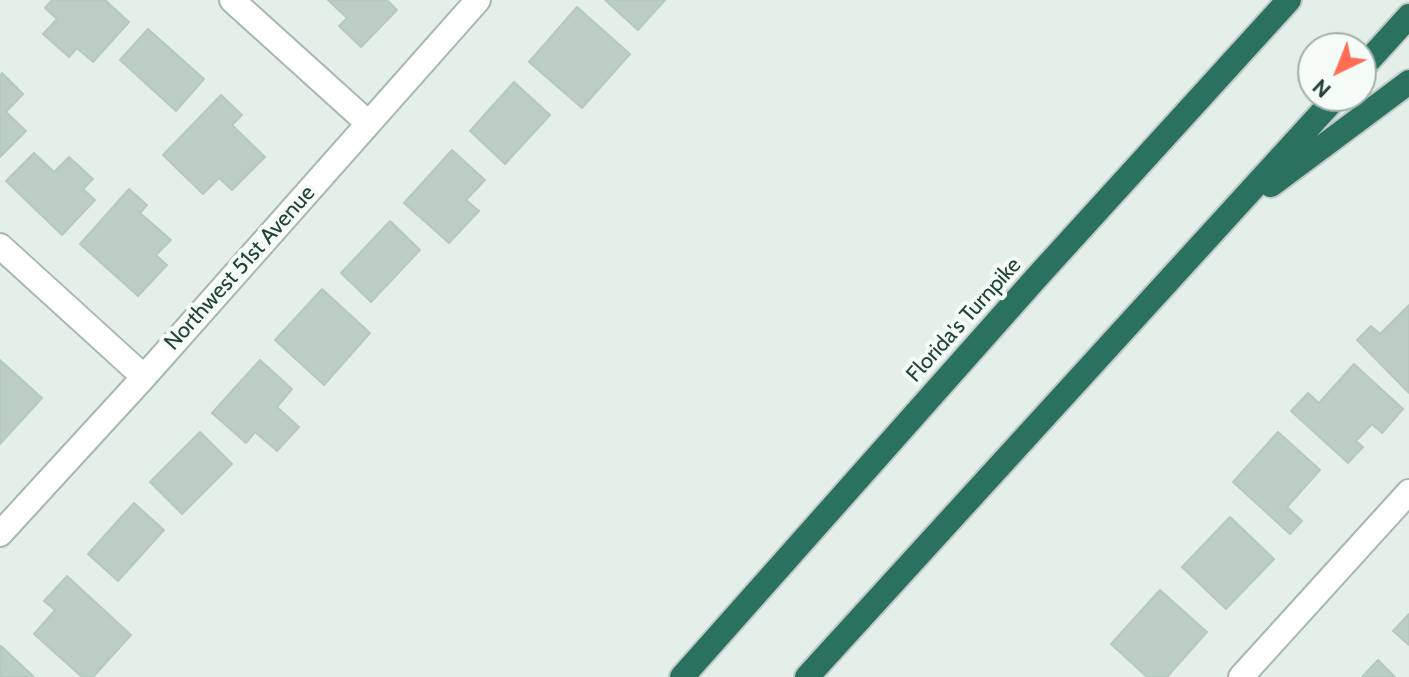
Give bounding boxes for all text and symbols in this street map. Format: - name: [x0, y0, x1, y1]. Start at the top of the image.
- north arrow: [1297, 32, 1377, 112]
- text: N: [1307, 73, 1337, 104]
- street label: Northwest 51st Avenue: [159, 180, 321, 356]
- street label: Florida's Turnpike: [901, 252, 1027, 388]

